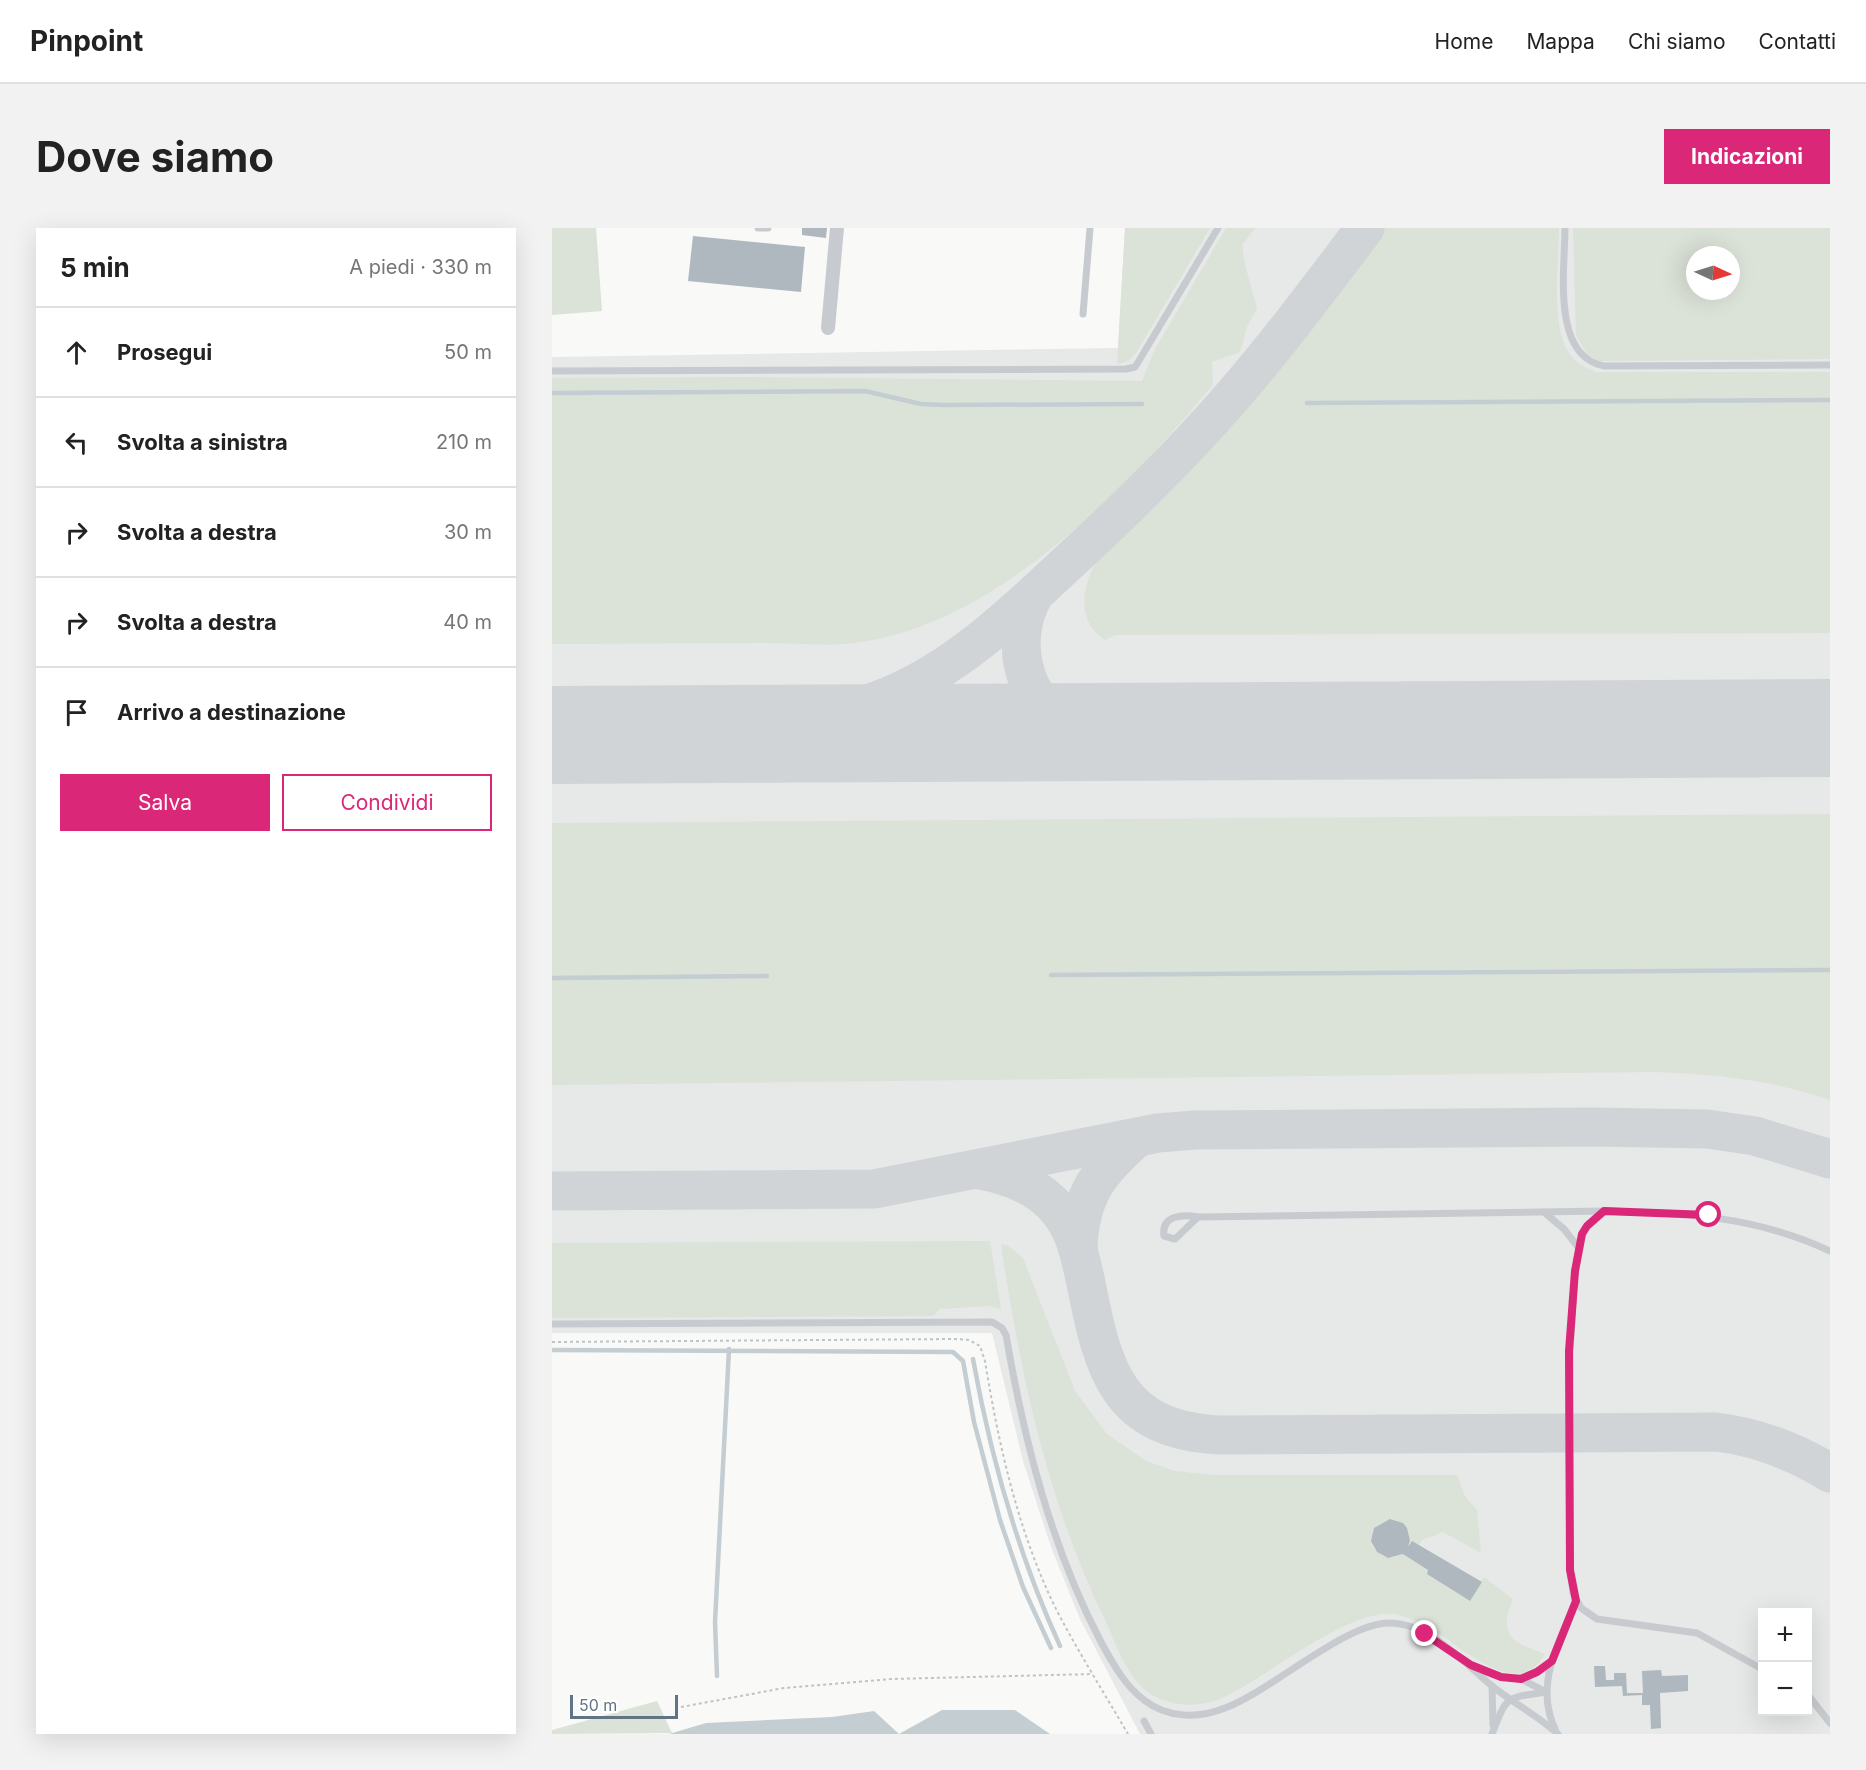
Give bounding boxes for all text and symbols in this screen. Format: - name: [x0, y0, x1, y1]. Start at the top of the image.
- text: Pinpoint: [30, 24, 143, 58]
- text: Home: [1435, 29, 1493, 54]
- text: Mappa: [1526, 29, 1595, 54]
- text: Chi siamo: [1628, 29, 1726, 54]
- text: Contatti: [1759, 29, 1836, 54]
- button: Indicazioni: [1664, 129, 1830, 184]
- text: Dove siamo: [36, 131, 274, 182]
- north arrow: [1686, 246, 1740, 300]
- text: 5 min: [60, 252, 130, 283]
- text: A piedi · 330 m: [349, 255, 492, 279]
- icon: ahead: [60, 336, 93, 369]
- text: Prosegui: [117, 339, 212, 365]
- text: 50 m: [444, 340, 492, 364]
- icon: left: [60, 426, 93, 459]
- text: Svolta a sinistra: [117, 429, 288, 455]
- text: 210 m: [436, 430, 492, 454]
- icon: right: [60, 516, 93, 549]
- text: Svolta a destra: [117, 519, 277, 545]
- text: 30 m: [444, 520, 492, 544]
- icon: right: [60, 606, 93, 639]
- text: Svolta a destra: [117, 609, 277, 635]
- text: 40 m: [443, 610, 492, 634]
- icon: arrive: [60, 696, 93, 729]
- text: Arrivo a destinazione: [117, 699, 346, 725]
- button: Salva: [60, 774, 270, 831]
- button: Condividi: [282, 774, 492, 831]
- route start: [1695, 1201, 1721, 1227]
- map controls: [1758, 1608, 1812, 1716]
- button: +: [1758, 1608, 1812, 1662]
- route end: [1411, 1620, 1437, 1646]
- button: −: [1758, 1662, 1812, 1716]
- scale bar: [570, 1692, 678, 1720]
- text: 50 m: [579, 1695, 617, 1715]

